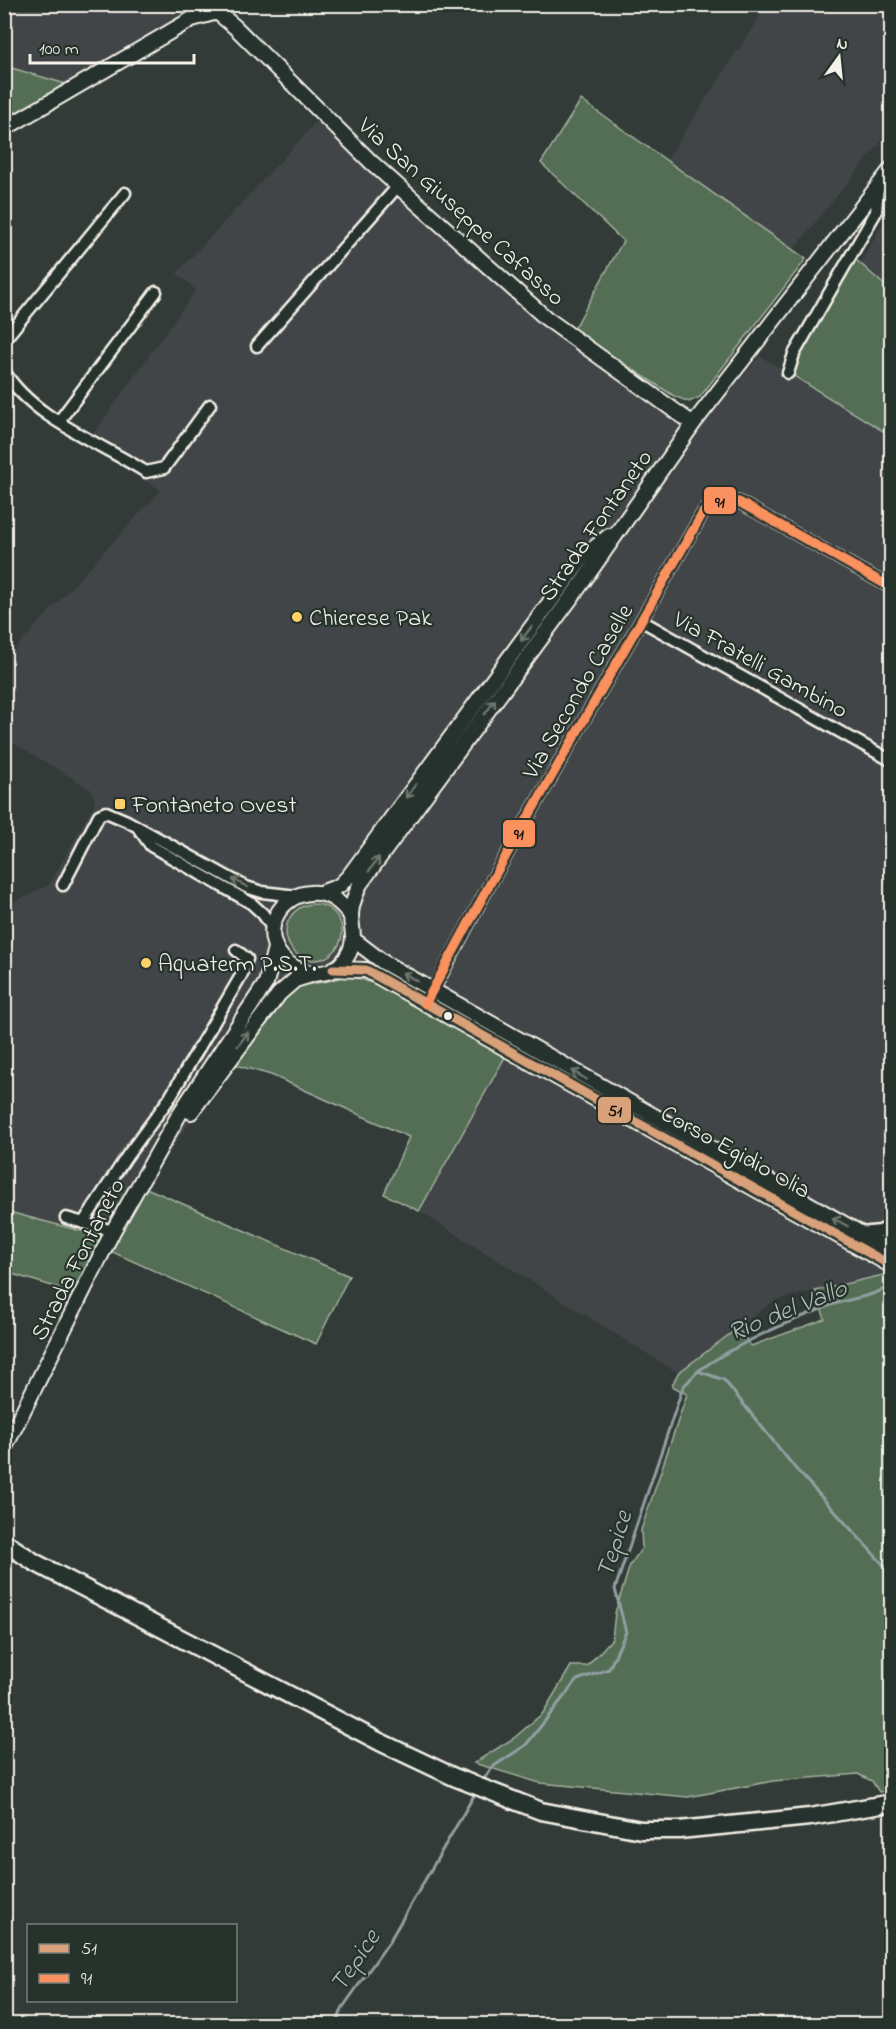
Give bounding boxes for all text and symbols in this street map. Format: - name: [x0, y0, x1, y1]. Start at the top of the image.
- scale bar: [30, 27, 194, 65]
- north arrow: [809, 27, 869, 87]
- text: N: [834, 31, 851, 57]
- text: 100 m: [39, 37, 79, 63]
- street label: Via San Giuseppe Cafasso: [348, 110, 572, 316]
- street label: Strada Fontaneto: [532, 443, 662, 609]
- line badge: 91: [703, 486, 737, 515]
- text: 91: [714, 491, 726, 515]
- street label: Via Secondo Caselle: [514, 598, 644, 787]
- place label: Chierese Pak: [309, 602, 432, 637]
- street label: Via Fratelli Gambino: [665, 603, 854, 729]
- marker: Chierese Pak: [290, 610, 304, 624]
- one-way arrow: [520, 625, 533, 641]
- one-way arrow: [484, 700, 497, 716]
- one-way arrow: [405, 783, 418, 799]
- place label: Fontaneto Ovest: [131, 789, 297, 824]
- marker: Fontaneto Ovest: [113, 797, 127, 811]
- line badge: 91: [502, 819, 536, 848]
- text: 91: [513, 823, 525, 847]
- one-way arrow: [368, 856, 381, 872]
- one-way arrow: [232, 877, 250, 888]
- place label: Aquaterm P.S.T.: [158, 948, 317, 983]
- marker: Aquaterm P.S.T.: [139, 956, 153, 970]
- one-way arrow: [402, 971, 419, 983]
- unlabelled marker: [442, 1010, 454, 1022]
- one-way arrow: [237, 1032, 249, 1048]
- one-way arrow: [571, 1069, 588, 1081]
- line badge: 51: [597, 1096, 632, 1124]
- street label: Corso Egidio Olia: [653, 1097, 816, 1209]
- text: 51: [608, 1100, 623, 1124]
- street label: Strada Fontaneto: [23, 1173, 135, 1347]
- one-way arrow: [832, 1216, 849, 1228]
- water label: Rio del Vallo: [723, 1270, 854, 1353]
- water label: Tepice: [588, 1505, 644, 1583]
- water label: Tepice: [322, 1922, 392, 2001]
- legend: [27, 1924, 237, 2002]
- text: 51: [81, 1937, 97, 1963]
- text: 91: [81, 1967, 92, 1993]

